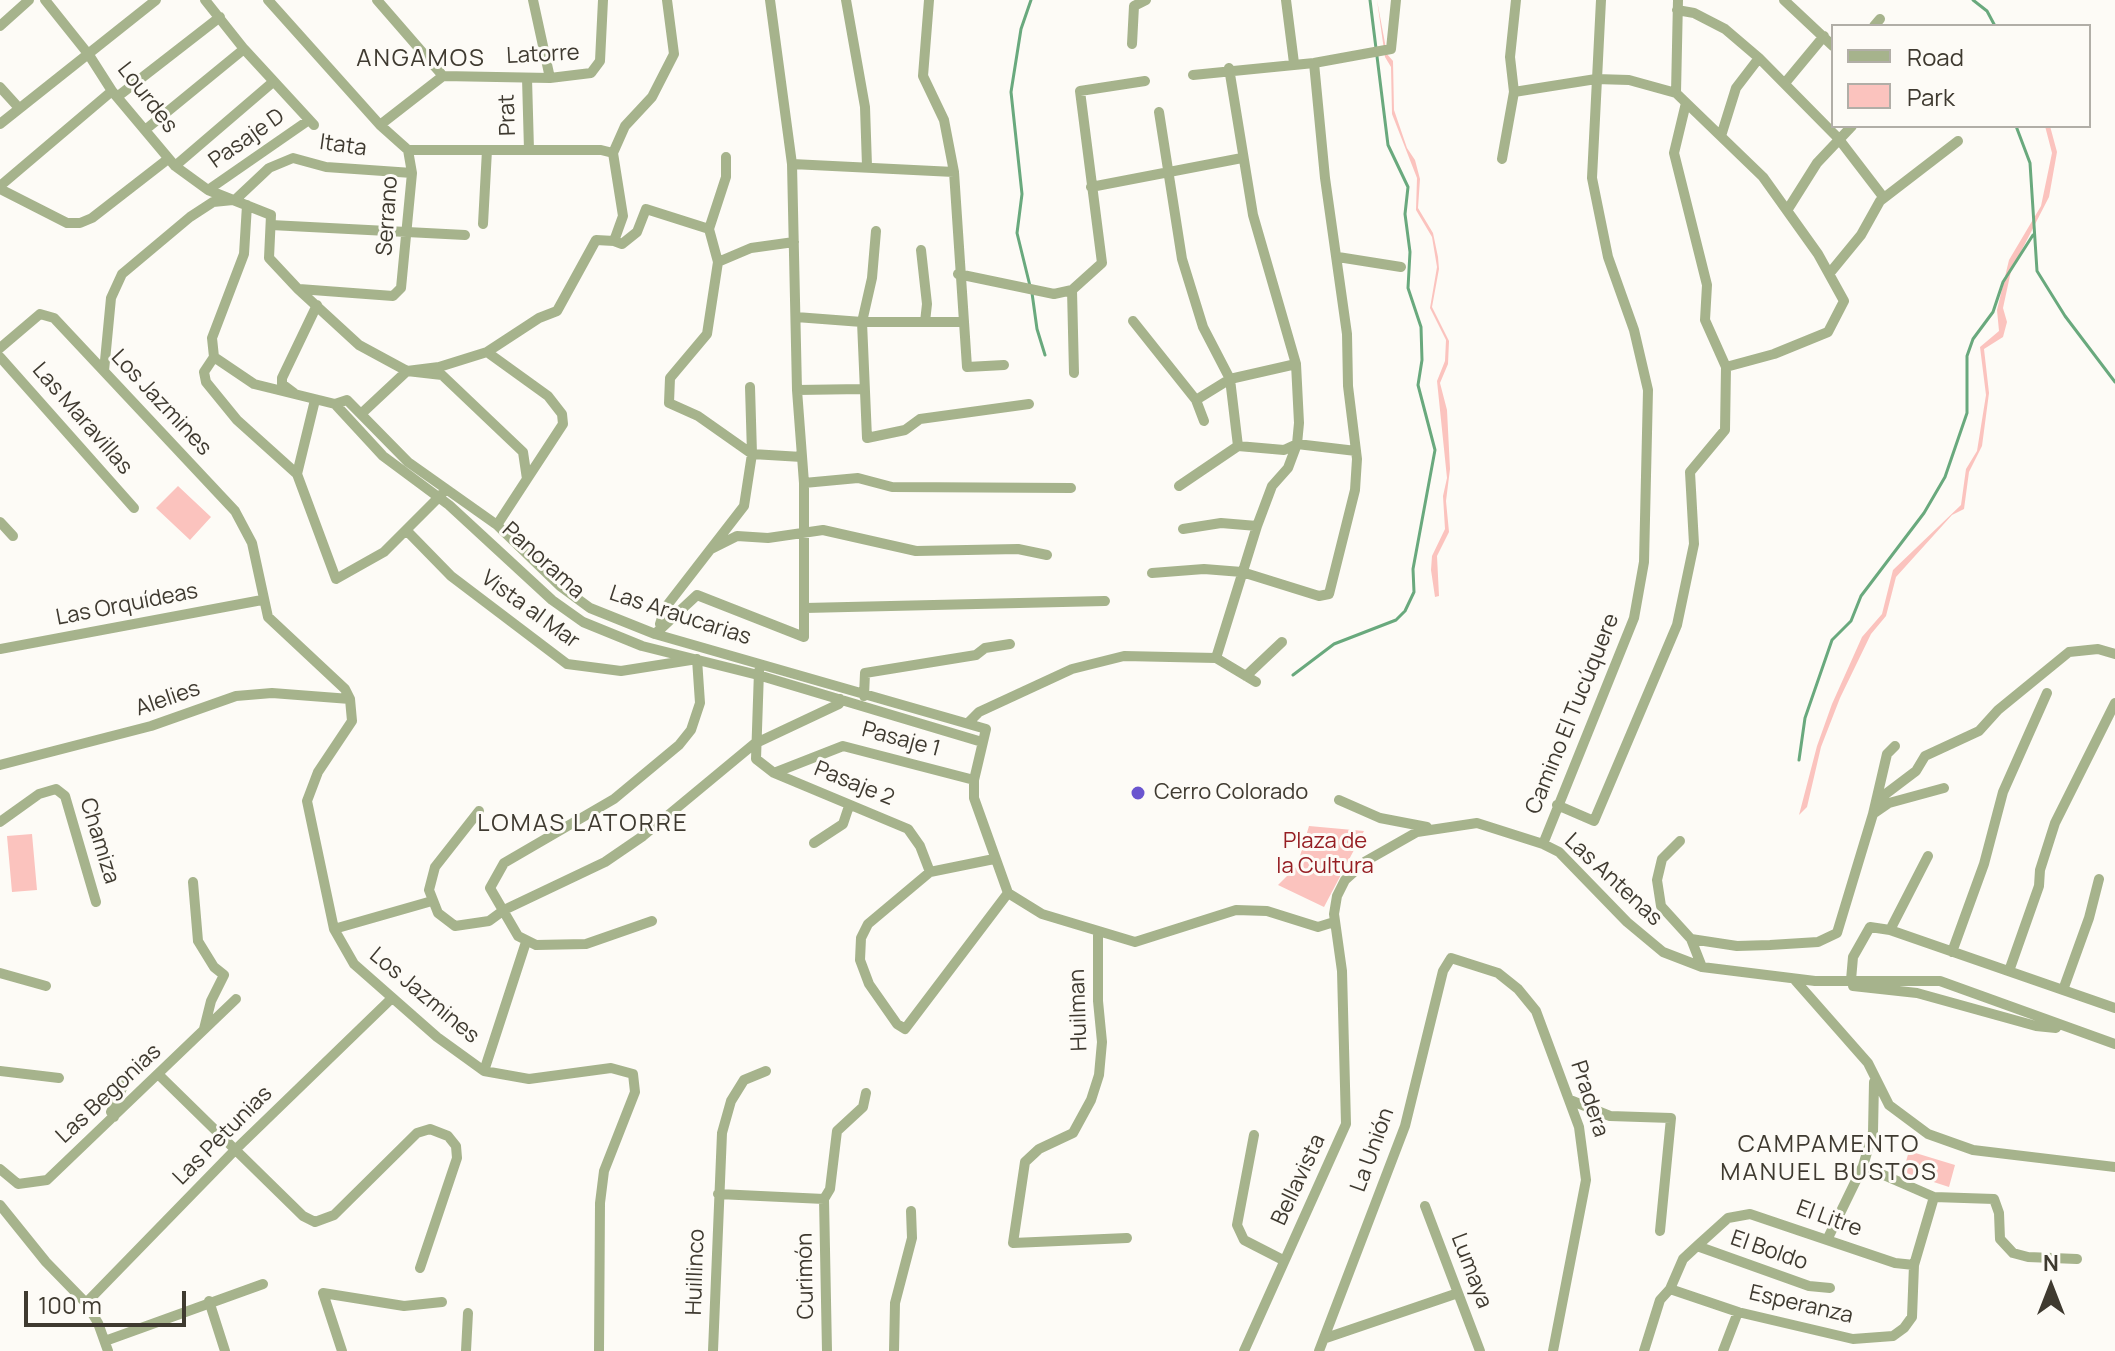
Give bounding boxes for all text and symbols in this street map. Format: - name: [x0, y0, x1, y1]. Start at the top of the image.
- legend: [1831, 24, 2091, 128]
- street label: Latorre: [506, 40, 580, 70]
- text: Road: [1907, 40, 1964, 73]
- district label: ANGAMOS: [356, 45, 486, 73]
- street label: Lourdes: [111, 57, 183, 139]
- text: Park: [1907, 80, 1955, 113]
- street label: Prat: [494, 94, 522, 136]
- street label: Pasaje D: [204, 103, 290, 175]
- street label: Itata: [318, 130, 368, 162]
- street label: Serrano: [372, 175, 404, 257]
- street label: Los Jazmines: [105, 345, 217, 461]
- street label: Las Maravillas: [26, 358, 138, 480]
- street label: Panorama: [496, 517, 590, 605]
- street label: Vista al Mar: [476, 565, 584, 655]
- street label: Las Orquídeas: [54, 578, 200, 632]
- street label: Las Araucarias: [606, 581, 754, 651]
- street label: Camino El Tucúquere: [1521, 610, 1625, 818]
- street label: Alelies: [132, 676, 204, 722]
- street label: Pasaje 1: [859, 717, 943, 763]
- street label: Pasaje 2: [810, 756, 898, 812]
- place label: Cerro Colorado: [1154, 780, 1308, 806]
- marker: Cerro Colorado: [1129, 784, 1147, 802]
- street label: Chamiza: [74, 795, 124, 887]
- district label: LOMAS LATORRE: [477, 810, 689, 838]
- street label: Las Antenas: [1559, 828, 1667, 932]
- park label: Plaza de la Cultura: [1276, 829, 1374, 880]
- street label: Los Jazmines: [364, 942, 484, 1050]
- street label: Huilman: [1064, 968, 1094, 1052]
- street label: Las Begonias: [51, 1039, 167, 1149]
- street label: Pradera: [1564, 1058, 1614, 1140]
- street label: Las Petunias: [168, 1081, 278, 1191]
- street label: La Unión: [1346, 1104, 1400, 1196]
- street label: Bellavista: [1266, 1130, 1332, 1230]
- district label: CAMPAMENTO MANUEL BUSTOS: [1720, 1131, 1938, 1187]
- street label: El Litre: [1793, 1195, 1865, 1243]
- street label: El Boldo: [1727, 1226, 1811, 1276]
- street label: Huillinco: [681, 1228, 711, 1316]
- street label: Lumaya: [1445, 1230, 1497, 1312]
- street label: Curimón: [792, 1233, 820, 1319]
- north arrow: [2011, 1247, 2091, 1327]
- text: N: [2043, 1248, 2059, 1278]
- scale bar: [28, 1275, 190, 1325]
- street label: Esperanza: [1746, 1280, 1856, 1330]
- text: 100 m: [38, 1288, 102, 1321]

